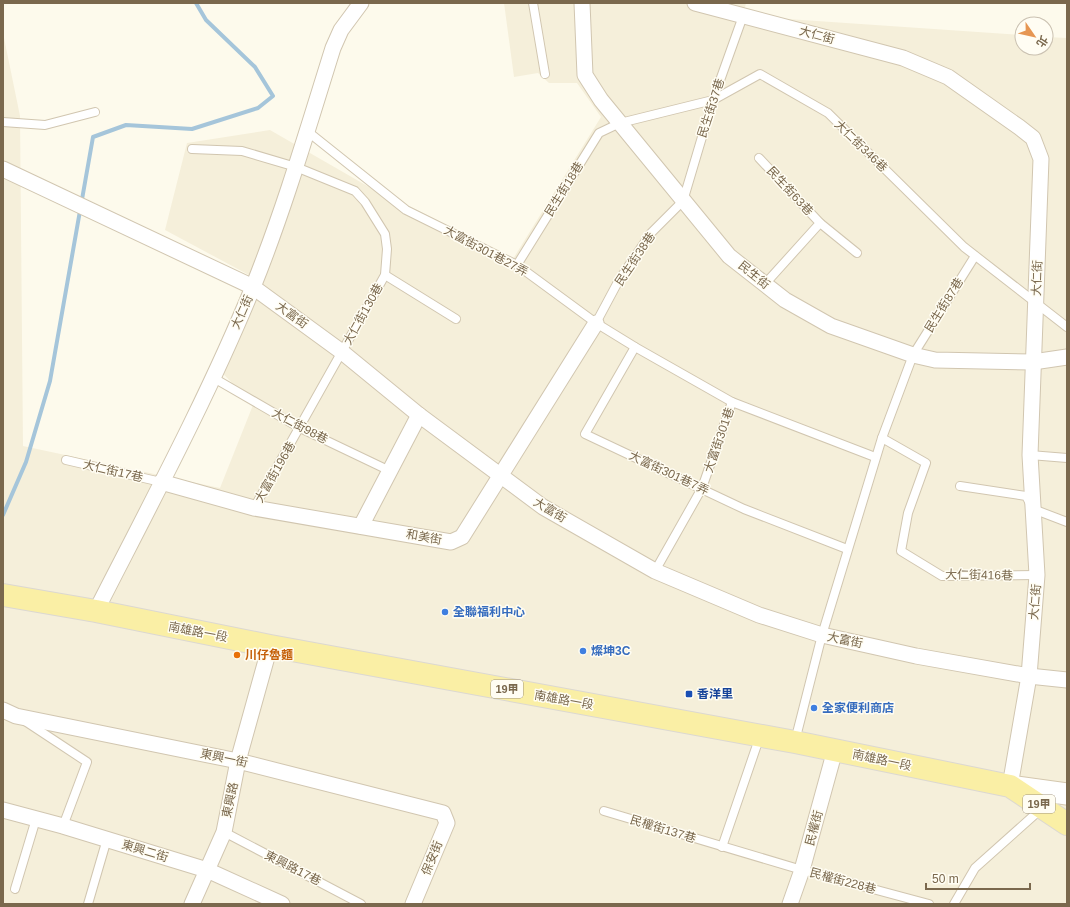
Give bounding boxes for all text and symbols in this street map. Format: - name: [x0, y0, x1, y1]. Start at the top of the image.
- north arrow: [1014, 16, 1054, 56]
- street label: 大仁街: [798, 24, 836, 46]
- text: 北: [1034, 34, 1050, 50]
- street label: 民生街37巷: [695, 77, 727, 139]
- street label: 大仁街346巷: [832, 117, 890, 175]
- street label: 民生街18巷: [542, 159, 586, 219]
- street label: 民生街63巷: [764, 164, 816, 218]
- street label: 大富街301巷27弄: [441, 223, 531, 279]
- street label: 民生街38巷: [612, 230, 658, 288]
- street label: 民生街: [736, 258, 772, 292]
- street label: 大仁街: [1029, 260, 1045, 296]
- street label: 民生街87巷: [922, 275, 966, 335]
- street label: 大仁街130巷: [340, 281, 386, 347]
- street label: 大仁街: [228, 293, 256, 331]
- street label: 大富街: [273, 299, 311, 331]
- street label: 大仁街98巷: [270, 405, 330, 447]
- street label: 大富街301巷: [701, 406, 737, 474]
- street label: 大富街196巷: [252, 439, 298, 505]
- street label: 大富街301巷7弄: [627, 448, 711, 498]
- street label: 大仁街17巷: [82, 457, 144, 485]
- street label: 大富街: [531, 495, 569, 525]
- street label: 和美街: [405, 527, 443, 547]
- street label: 大仁街416巷: [945, 567, 1013, 583]
- street label: 大仁街: [1026, 583, 1044, 621]
- place label: 全聯福利中心: [453, 605, 525, 619]
- marker: 全聯福利中心: [440, 607, 450, 617]
- street label: 南雄路一段: [167, 619, 229, 645]
- street label: 大富街: [826, 629, 864, 651]
- place label: 燦坤3C: [591, 644, 631, 658]
- marker: 燦坤3C: [578, 646, 588, 656]
- place label: 川仔魯麵: [245, 648, 293, 662]
- marker: 川仔魯麵: [232, 650, 242, 660]
- road number: 19甲: [491, 680, 523, 698]
- place label: 香洋里: [697, 687, 733, 701]
- street label: 南雄路一段: [533, 688, 595, 712]
- marker: 香洋里: [684, 689, 694, 699]
- place label: 全家便利商店: [822, 701, 894, 715]
- marker: 全家便利商店: [809, 703, 819, 713]
- street label: 東興一街: [199, 746, 249, 770]
- street label: 南雄路一段: [851, 747, 913, 773]
- street label: 東興路: [219, 781, 241, 819]
- road number: 19甲: [1023, 795, 1055, 813]
- street label: 民權街: [803, 809, 825, 847]
- street label: 民權街137巷: [628, 812, 698, 846]
- street label: 東興二街: [120, 837, 170, 865]
- street label: 保安街: [419, 839, 445, 877]
- street label: 東興路17巷: [262, 848, 324, 888]
- street label: 民權街228巷: [808, 865, 878, 897]
- scale bar: [926, 865, 1030, 891]
- text: 50 m: [932, 872, 959, 886]

